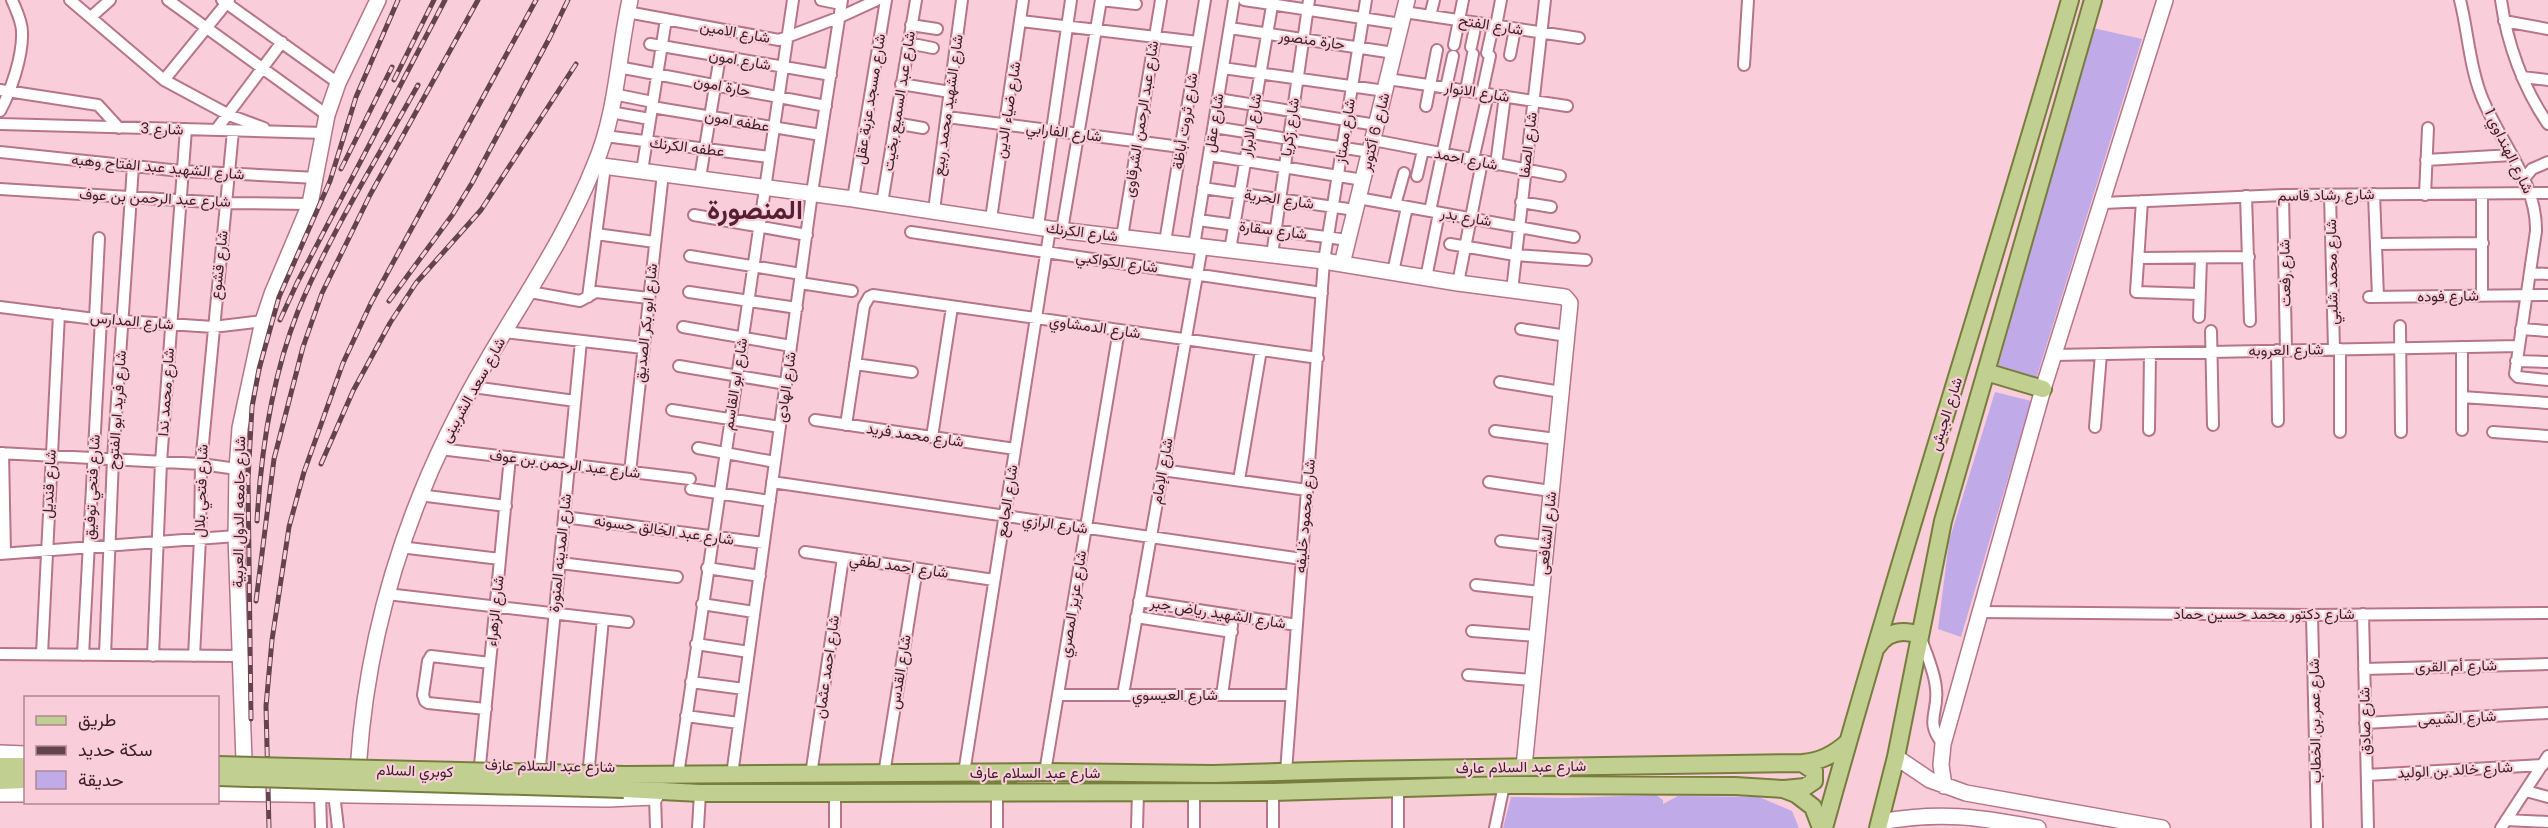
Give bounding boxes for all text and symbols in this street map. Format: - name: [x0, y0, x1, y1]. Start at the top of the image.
- street label: شارع الفتح: [1457, 9, 1525, 41]
- street label: شارع الامين: [698, 15, 772, 49]
- street label: حارة منصور: [1277, 24, 1347, 55]
- street label: شارع عبد السميع بخيت: [877, 29, 921, 173]
- street label: شارع مسجد عزبة عقل: [849, 32, 891, 166]
- street label: شارع الشهيد محمد ربيع: [927, 33, 969, 177]
- street label: شارع عبد الرحمن الشرقاوى: [1118, 39, 1164, 199]
- street label: شارع امون: [707, 44, 773, 76]
- street label: شارع ضياء الدين: [989, 60, 1027, 160]
- street label: حارة امون: [692, 70, 752, 101]
- street label: شارع ثروت أباظة: [1167, 71, 1204, 171]
- street label: شارع الانوار: [1442, 76, 1511, 108]
- street label: شارع 6 أكتوبر: [1354, 90, 1395, 175]
- street label: شارع الابرار: [1234, 91, 1267, 159]
- street label: شارع عقل: [1198, 92, 1230, 154]
- street label: شارع زكريا: [1275, 96, 1305, 158]
- street label: شارع ممتاز: [1329, 97, 1361, 166]
- street label: عطفه امون: [703, 104, 771, 137]
- street label: شارع الهنداوي 1: [2477, 105, 2539, 198]
- street label: شارع الصفا: [1513, 111, 1543, 179]
- street label: شارع الفارابي: [1024, 116, 1103, 150]
- street label: شارع 3: [140, 117, 184, 141]
- street label: عطفه الكرنك: [648, 131, 726, 162]
- street label: شارع احمد: [1432, 142, 1500, 176]
- street label: شارع الشهيد عبد الفتاح وهبه: [71, 148, 246, 186]
- street label: شارع عبد الرحمن بن عوف: [79, 183, 232, 213]
- street label: شارع الحرية: [1243, 183, 1316, 215]
- street label: شارع رشاد قاسم: [2277, 183, 2375, 207]
- district label: المنصورة: [707, 191, 803, 228]
- street label: شارع بدر: [1438, 202, 1494, 232]
- street label: شارع سقارة: [1238, 215, 1308, 245]
- street label: شارع الكرنك: [1045, 217, 1119, 247]
- street label: شارع محمد شلبي: [2320, 219, 2346, 325]
- street label: شارع قشوع: [204, 229, 234, 301]
- street label: شارع رفعت: [2273, 239, 2297, 307]
- street label: شارع الكواكبي: [1074, 245, 1160, 281]
- street label: شارع ابو بكر الصديق: [629, 262, 663, 384]
- street label: شارع فوده: [2417, 284, 2479, 308]
- street label: شارع المدارس: [89, 306, 175, 336]
- street label: شارع الدمشاوي: [1048, 310, 1142, 346]
- street label: شارع سعد الشربينى: [435, 333, 511, 447]
- street label: شارع ابو القاسم: [717, 336, 753, 432]
- street label: شارع العروبه: [2248, 338, 2324, 362]
- street label: شارع محمد ندا: [152, 347, 180, 437]
- street label: شارع فريد ابو الفتوح: [102, 350, 132, 470]
- street label: شارع الهادى: [770, 350, 802, 424]
- street label: شارع الجيش: [1924, 374, 1968, 454]
- street label: شارع محمد فريد: [865, 417, 965, 453]
- street label: شارع فتحي توفيق: [78, 434, 108, 540]
- street label: شارع جامعه الدول العربية: [227, 436, 251, 588]
- street label: شارع الإمام: [1145, 436, 1179, 506]
- street label: شارع فتحي بلال: [188, 444, 216, 538]
- street label: شارع عبد الرحمن بن عوف: [488, 444, 642, 484]
- street label: شارع قنديل: [36, 449, 62, 519]
- street label: شارع محمود خليفه: [1289, 458, 1321, 574]
- street label: شارع الجامع: [990, 463, 1024, 539]
- street label: شارع الشافعى: [1532, 490, 1562, 576]
- street label: شارع المدينه المنورة: [543, 492, 577, 613]
- street label: شارع عبد الخالق حسونه: [593, 509, 736, 551]
- street label: شارع الرازي: [1021, 509, 1089, 541]
- street label: شارع احمد لطفي: [848, 548, 950, 586]
- street label: شارع عزيز المصري: [1054, 549, 1094, 660]
- street label: شارع الزهراء: [480, 574, 510, 648]
- street label: شارع الشهيد رياض جبر: [1148, 591, 1288, 635]
- street label: شارع دكتور محمد حسين حماد: [2173, 603, 2355, 625]
- street label: شارع احمد عثمان: [809, 614, 845, 720]
- street label: شارع القدس: [883, 633, 917, 711]
- street label: شارع أم القرى: [2415, 654, 2497, 678]
- street label: شارع عمر بن الخطاب: [2303, 658, 2327, 784]
- street label: شارع العيسوي: [1132, 684, 1218, 708]
- street label: شارع صادق: [2353, 687, 2377, 755]
- legend: [24, 696, 219, 804]
- street label: شارع الشيمى: [2417, 705, 2497, 731]
- text: طريق: [78, 707, 116, 732]
- text: سكة حديد: [78, 737, 152, 762]
- street label: شارع عبد السلام عارف: [485, 754, 616, 778]
- street label: شارع عبد السلام عارف: [1456, 755, 1587, 779]
- street label: شارع خالد بن الوليد: [2397, 756, 2514, 784]
- street label: كوبري السلام: [376, 759, 454, 785]
- street label: شارع عبد السلام عارف: [970, 762, 1100, 784]
- text: حديقة: [78, 767, 124, 792]

